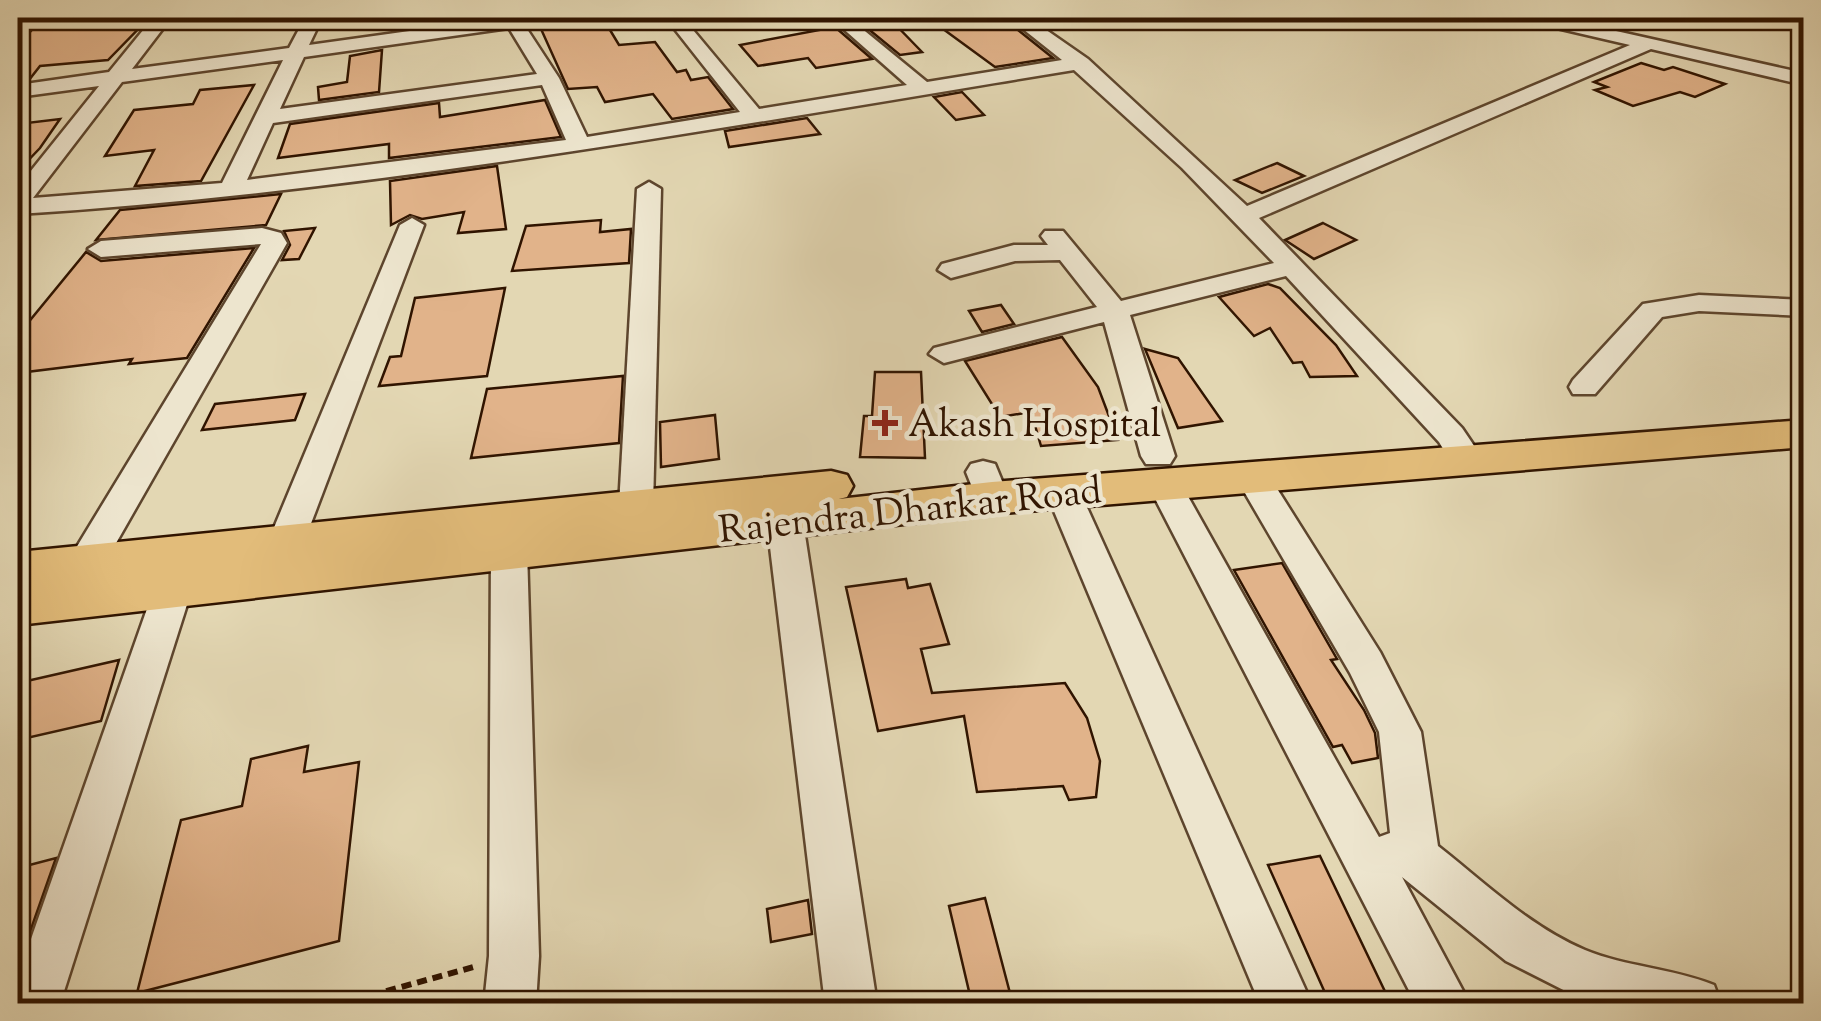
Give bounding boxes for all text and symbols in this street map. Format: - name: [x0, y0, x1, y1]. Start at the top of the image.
- place label: Akash Hospital: [908, 400, 1161, 454]
- marker: Akash Hospital: [872, 410, 898, 436]
- street label: Rajendra Dharkar Road: [716, 466, 1104, 560]

